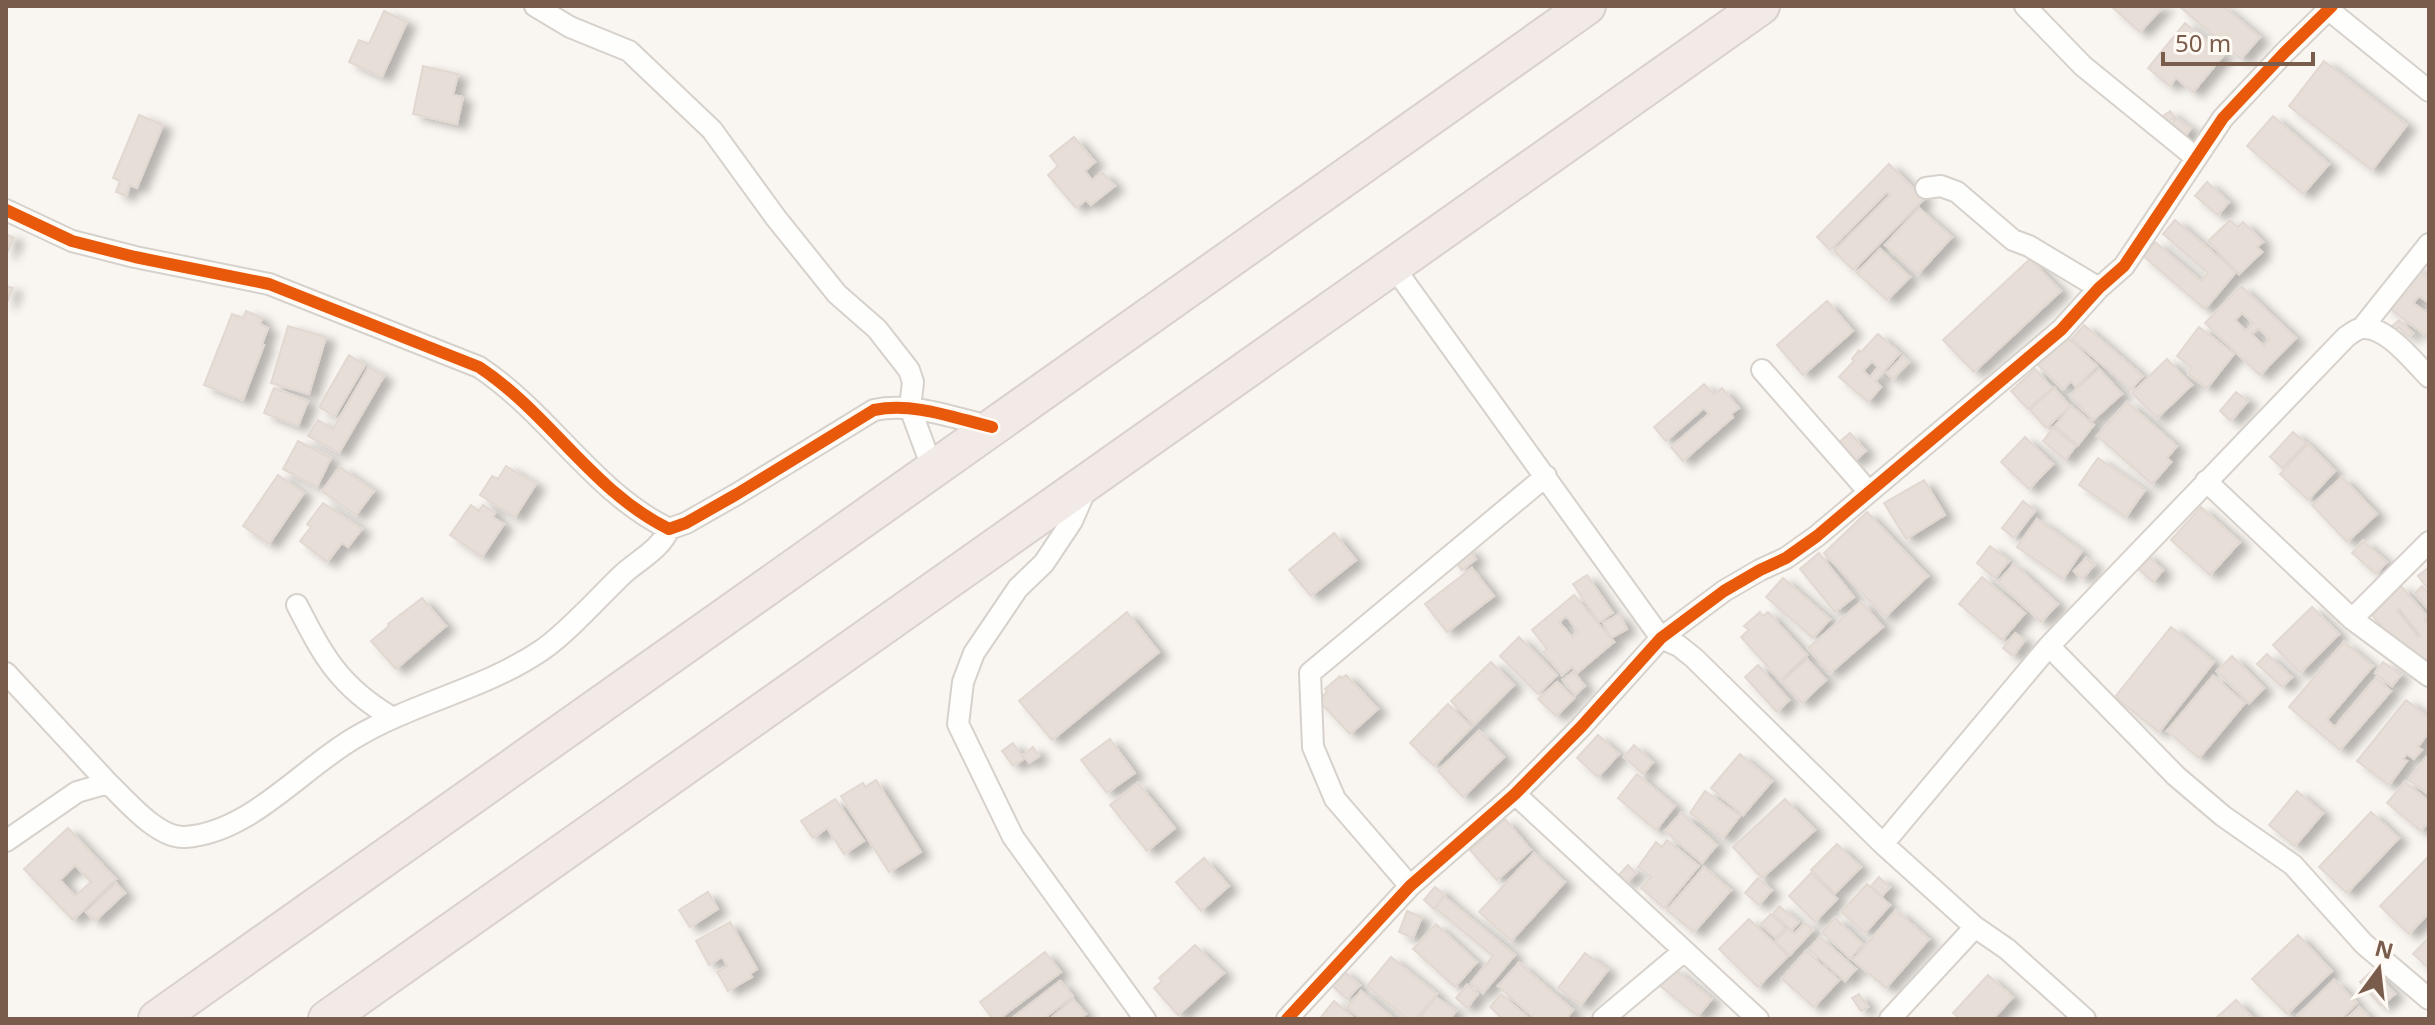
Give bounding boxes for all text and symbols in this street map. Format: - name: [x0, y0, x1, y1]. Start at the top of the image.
- scale bar: [2163, 16, 2313, 66]
- text: 50 m: [2175, 26, 2231, 59]
- north arrow: [2339, 929, 2419, 1009]
- text: N: [2372, 932, 2397, 966]

